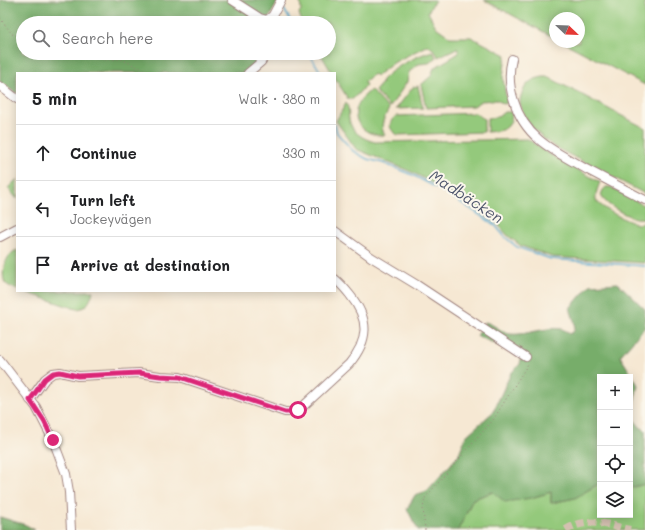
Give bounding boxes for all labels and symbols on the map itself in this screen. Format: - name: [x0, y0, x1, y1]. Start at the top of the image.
- north arrow: [549, 12, 585, 48]
- water label: Madbäcken: [426, 165, 507, 227]
- route start: [289, 401, 307, 419]
- route end: [44, 431, 62, 449]

